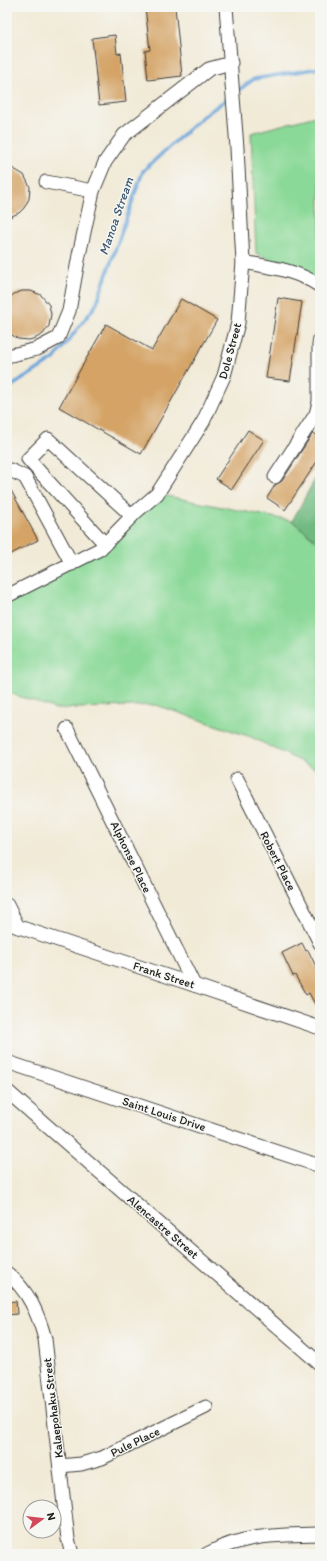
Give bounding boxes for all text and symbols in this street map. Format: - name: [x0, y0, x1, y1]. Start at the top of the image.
- water label: Manoa Stream: [96, 175, 136, 257]
- street label: Dole Street: [216, 321, 244, 381]
- street label: Alphonse Place: [108, 819, 154, 895]
- street label: Robert Place: [257, 829, 299, 893]
- street label: Frank Street: [131, 958, 197, 992]
- street label: Saint Louis Drive: [120, 1094, 208, 1134]
- street label: Alencastre Street: [125, 1192, 202, 1262]
- street label: Kalaepohaku Street: [40, 1357, 66, 1459]
- street label: Pule Place: [108, 1424, 162, 1460]
- north arrow: [22, 1499, 62, 1539]
- text: N: [44, 1511, 58, 1522]

